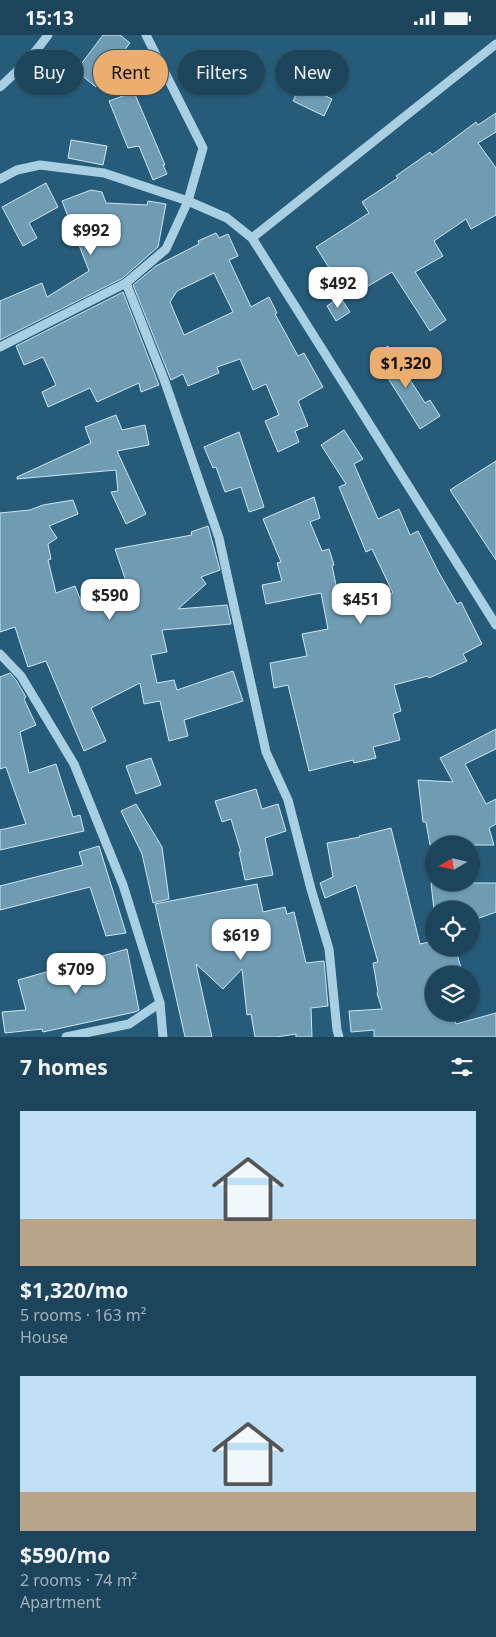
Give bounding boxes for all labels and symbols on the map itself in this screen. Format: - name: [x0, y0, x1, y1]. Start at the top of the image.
- pin: $992: [61, 213, 121, 256]
- pin: $492: [308, 267, 368, 309]
- pin: $1,320: [365, 347, 447, 389]
- pin: $590: [80, 579, 140, 621]
- pin: $451: [331, 583, 391, 625]
- north arrow: [425, 836, 480, 891]
- pin: $619: [211, 919, 271, 961]
- pin: $709: [46, 953, 106, 995]

